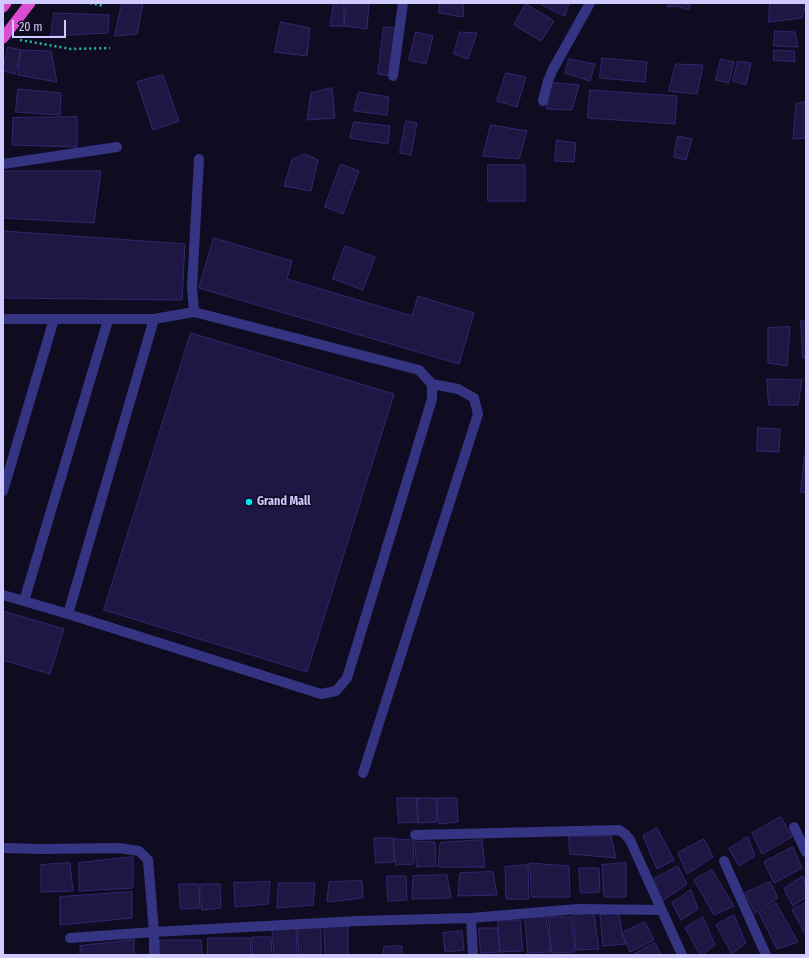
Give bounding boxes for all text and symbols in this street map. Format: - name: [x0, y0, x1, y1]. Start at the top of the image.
- scale bar: [14, 12, 68, 38]
- text: 20 m: [19, 20, 43, 34]
- place label: Grand Mall: [257, 495, 310, 509]
- marker: Grand Mall: [244, 497, 254, 507]

